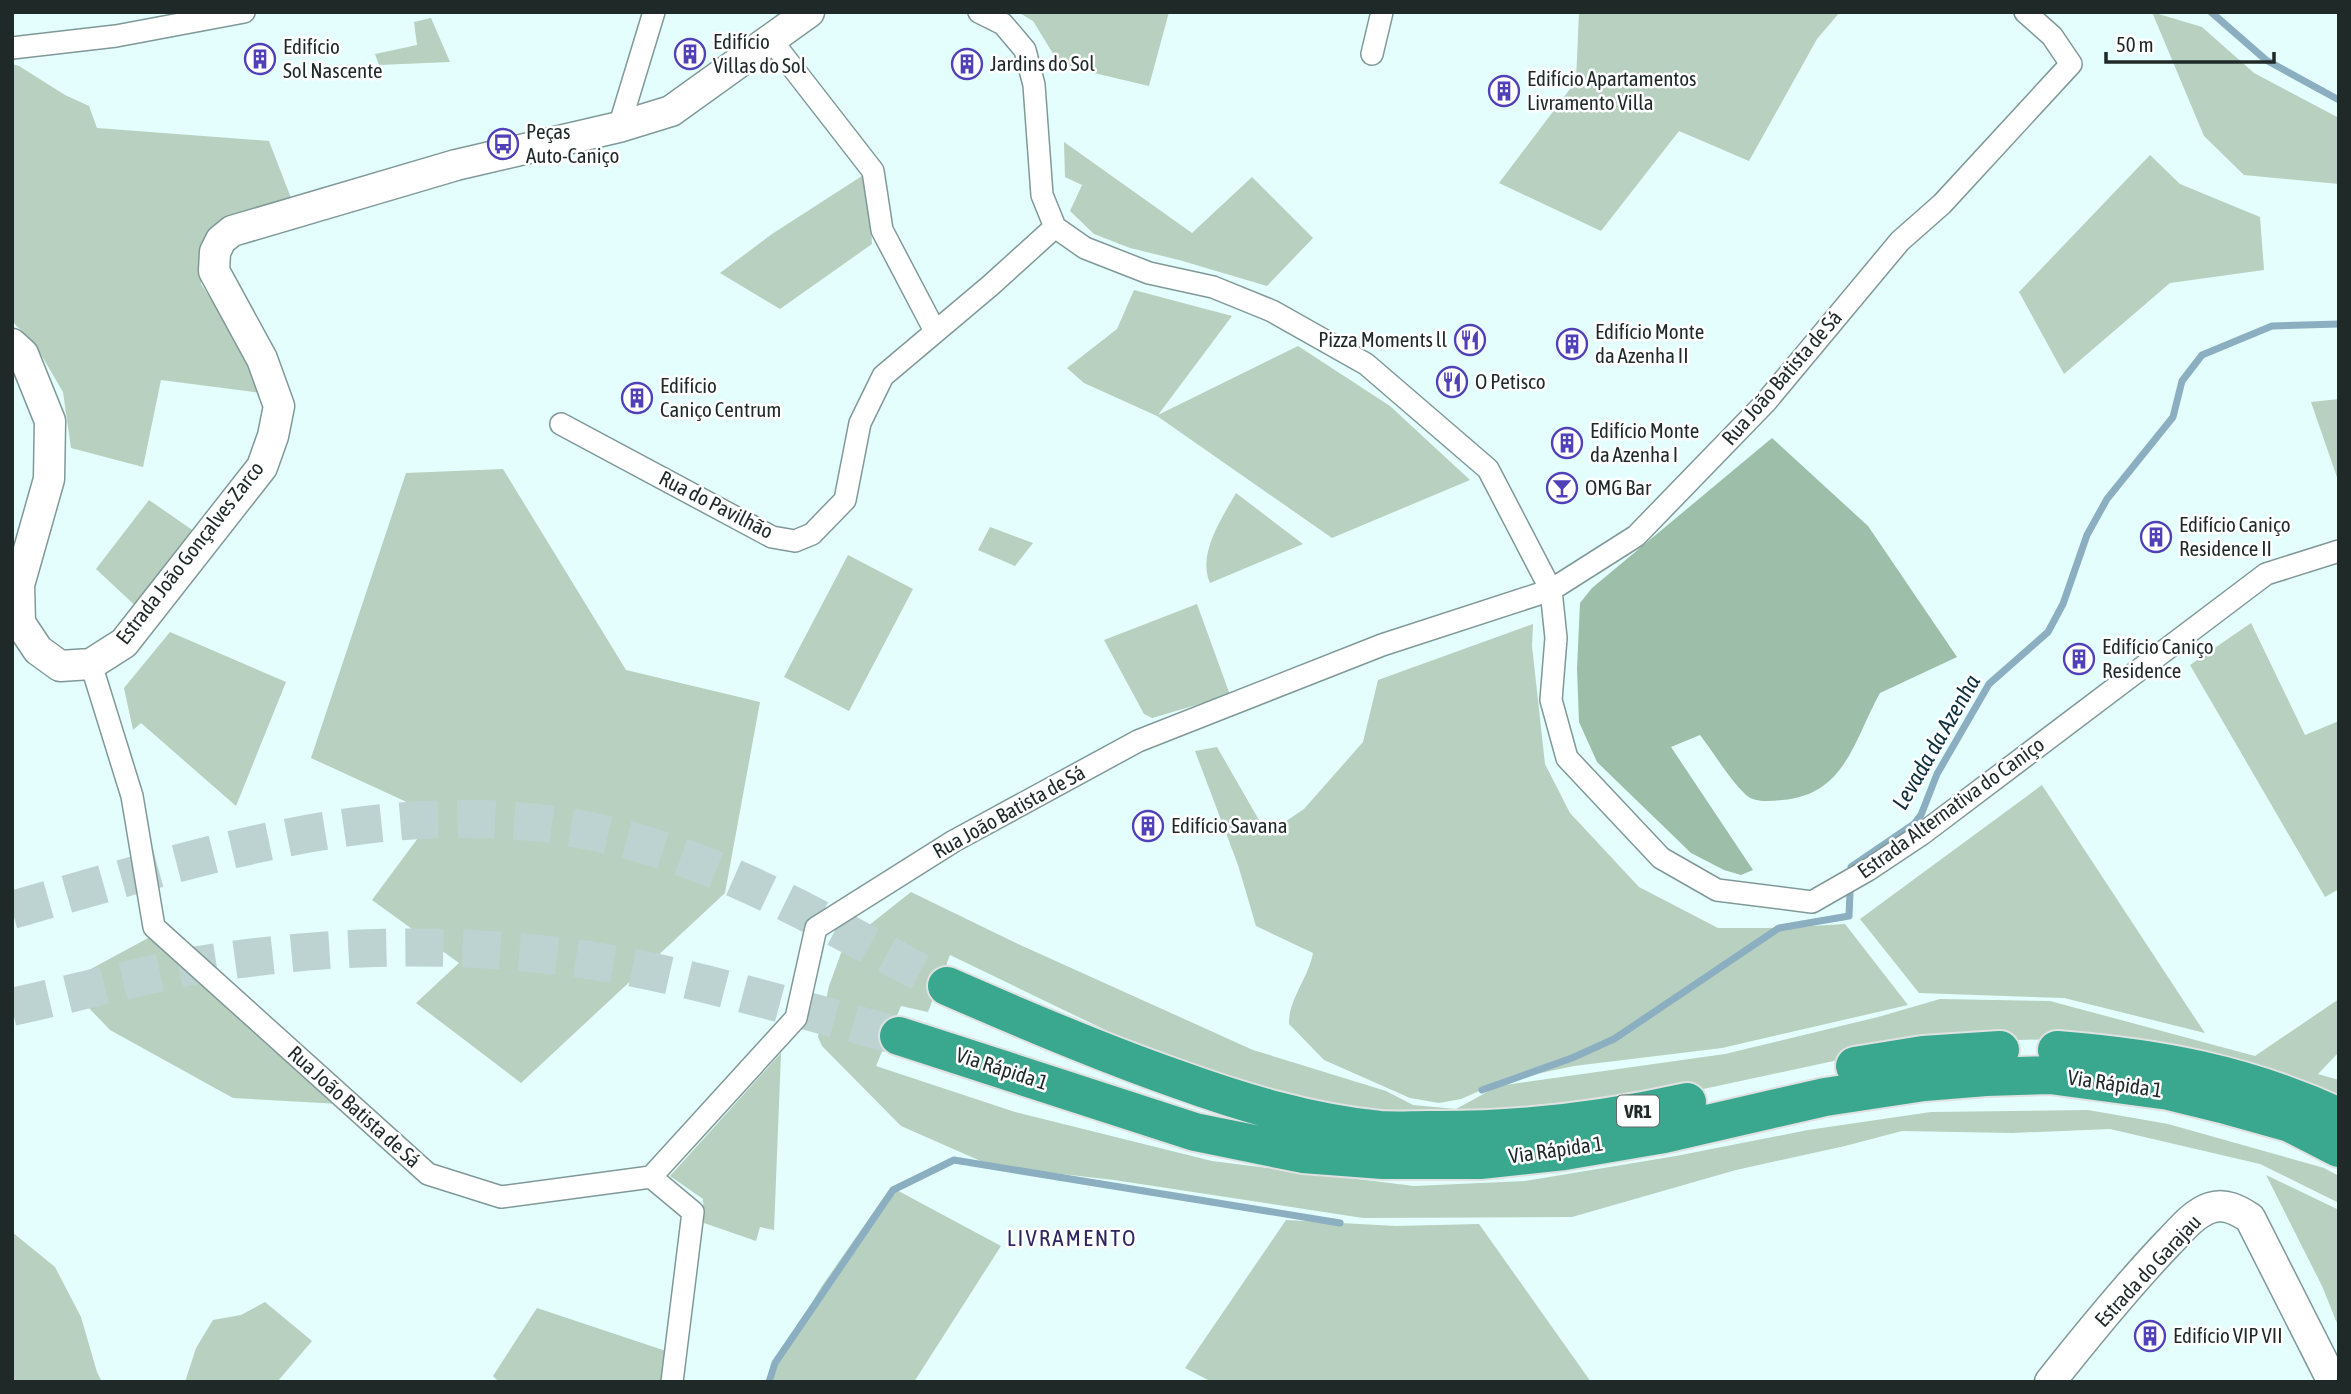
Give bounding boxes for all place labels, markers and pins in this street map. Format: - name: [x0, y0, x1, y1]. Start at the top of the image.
- place label: Edifício Villas do Sol: [713, 29, 807, 77]
- place label: Edifício Sol Nascente: [283, 34, 383, 82]
- building icon: Edifício Villas do Sol: [673, 37, 707, 71]
- building icon: Edifício Sol Nascente: [243, 42, 277, 76]
- building icon: Jardins do Sol: [950, 47, 984, 81]
- place label: Jardins do Sol: [990, 51, 1095, 75]
- place label: Edifício Apartamentos Livramento Villa: [1527, 66, 1696, 114]
- building icon: Edifício Apartamentos Livramento Villa: [1487, 74, 1521, 108]
- place label: Peças Auto-Caniço: [526, 119, 619, 167]
- bus stop icon: Peças Auto-Caniço: [486, 127, 520, 161]
- place label: Edifício Monte da Azenha II: [1595, 319, 1704, 367]
- restaurant icon: Pizza Moments ll: [1453, 323, 1487, 357]
- place label: Pizza Moments ll: [1318, 327, 1447, 351]
- building icon: Edifício Monte da Azenha II: [1555, 327, 1589, 361]
- restaurant icon: O Petisco: [1435, 365, 1469, 399]
- place label: O Petisco: [1475, 369, 1546, 393]
- place label: Edifício Caniço Centrum: [660, 373, 781, 421]
- building icon: Edifício Caniço Centrum: [620, 381, 654, 415]
- place label: Edifício Monte da Azenha I: [1590, 418, 1699, 466]
- building icon: Edifício Monte da Azenha I: [1550, 426, 1584, 460]
- bar icon: OMG Bar: [1545, 471, 1579, 505]
- place label: OMG Bar: [1585, 475, 1652, 499]
- place label: Edifício Caniço Residence II: [2179, 512, 2291, 560]
- building icon: Edifício Caniço Residence II: [2139, 520, 2173, 554]
- place label: Edifício Caniço Residence: [2102, 634, 2214, 682]
- building icon: Edifício Caniço Residence: [2062, 642, 2096, 676]
- building icon: Edifício Savana: [1131, 809, 1165, 843]
- place label: Edifício Savana: [1171, 813, 1287, 837]
- building icon: Edifício VIP VII: [2133, 1319, 2167, 1353]
- place label: Edifício VIP VII: [2173, 1323, 2283, 1347]

